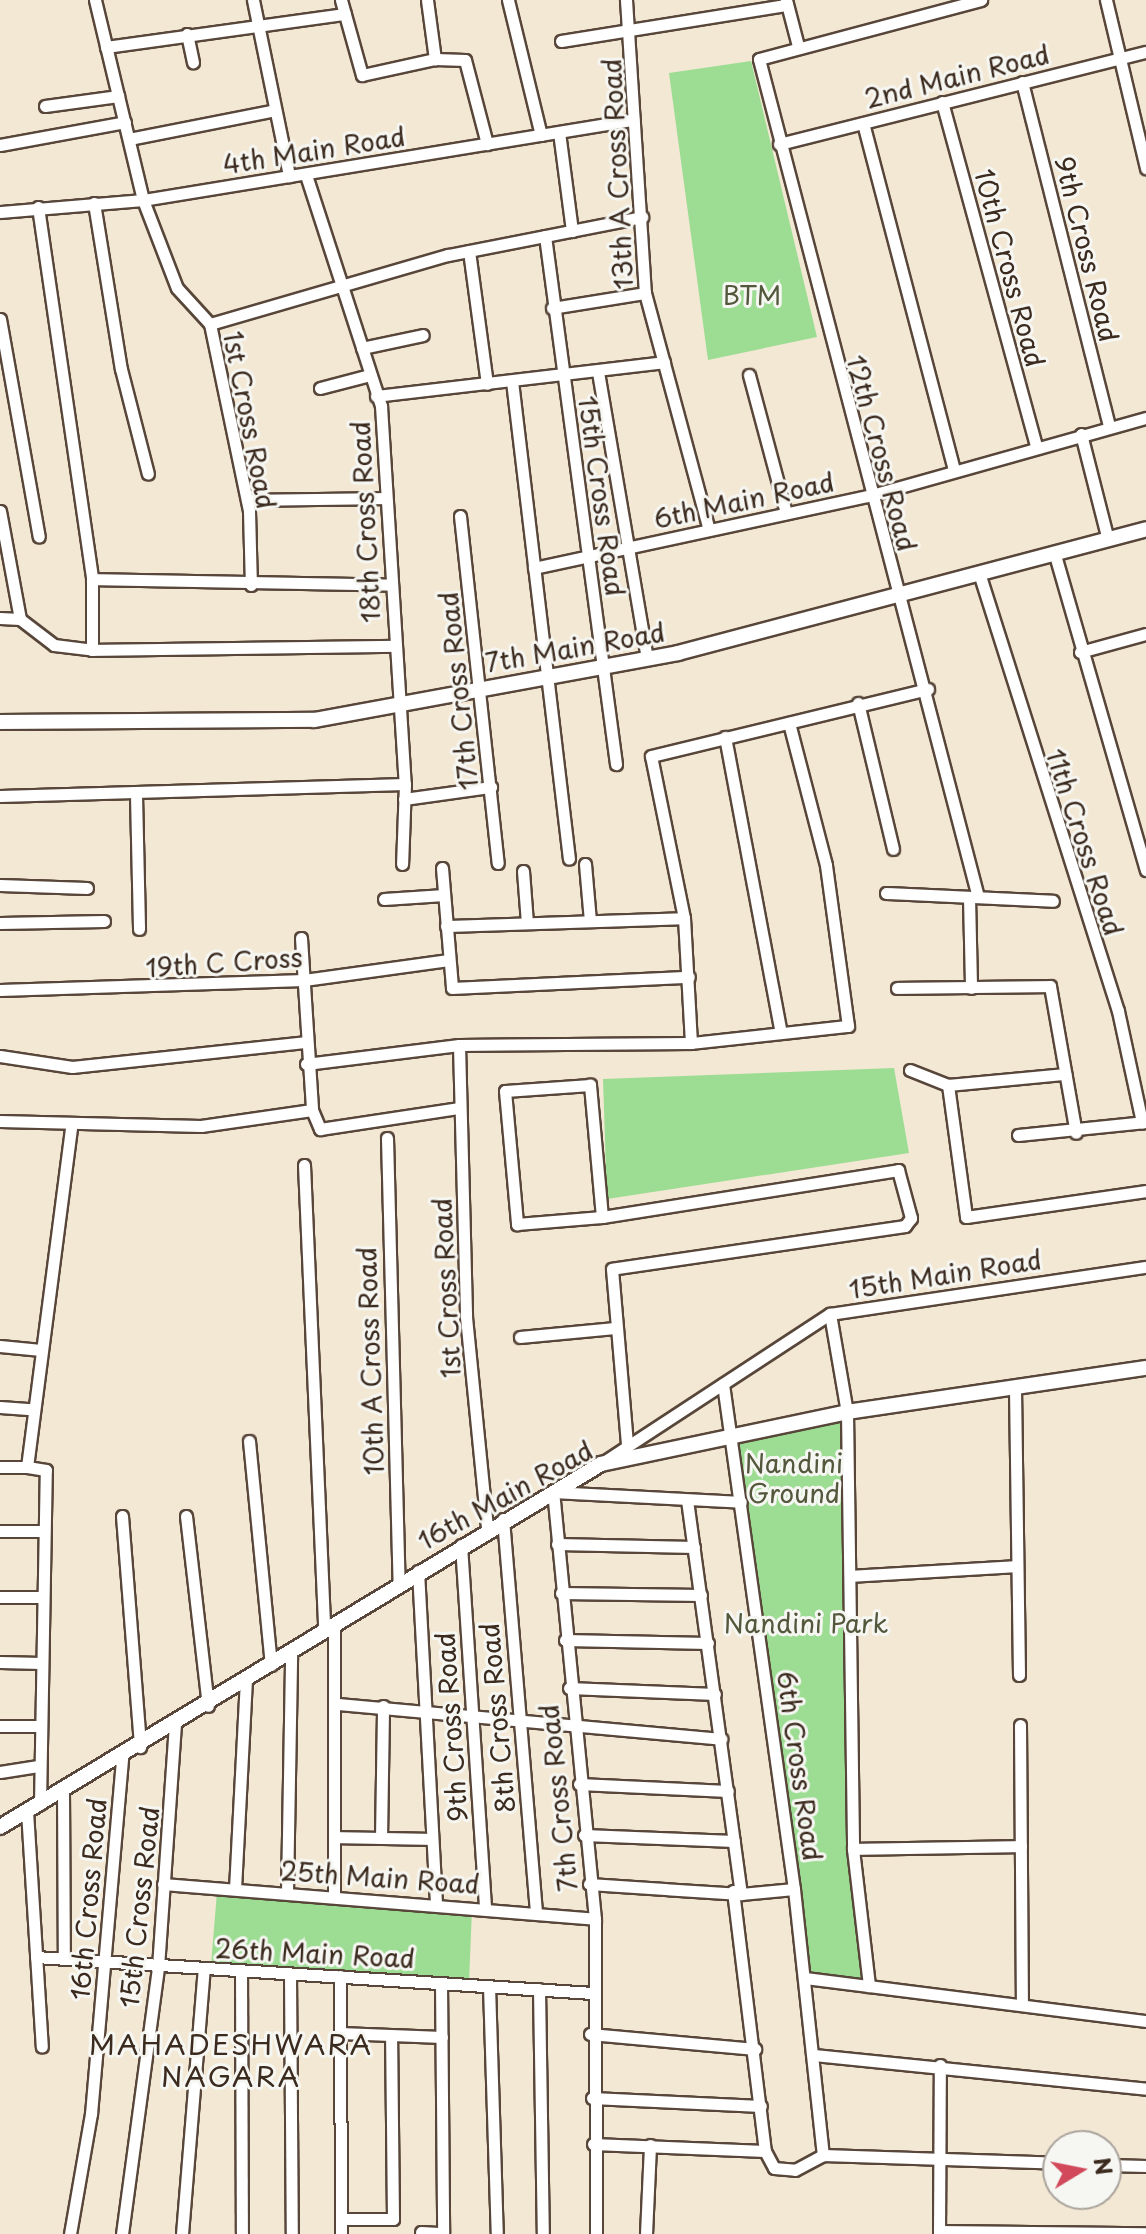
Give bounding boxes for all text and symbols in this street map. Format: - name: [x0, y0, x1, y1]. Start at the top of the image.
- street label: 2nd Main Road: [860, 38, 1054, 114]
- street label: 13th A Cross Road: [595, 58, 639, 290]
- street label: 4th Main Road: [220, 120, 408, 180]
- street label: 9th Cross Road: [1049, 153, 1125, 345]
- street label: 10th Cross Road: [969, 166, 1051, 370]
- park label: BTM: [723, 279, 781, 311]
- street label: 1st Cross Road: [217, 327, 283, 513]
- street label: 12th Cross Road: [840, 350, 924, 556]
- street label: 15th Cross Road: [572, 394, 632, 598]
- street label: 18th Cross Road: [344, 420, 386, 624]
- street label: 6th Main Road: [649, 465, 839, 535]
- street label: 17th Cross Road: [432, 590, 484, 792]
- street label: 7th Main Road: [482, 616, 668, 678]
- street label: 11th Cross Road: [1040, 743, 1130, 941]
- street label: 19th C Cross: [144, 941, 304, 983]
- street label: 1st Cross Road: [426, 1195, 466, 1381]
- street label: 15th Main Road: [846, 1243, 1044, 1305]
- street label: 10th A Cross Road: [350, 1245, 390, 1477]
- street label: 16th Main Road: [411, 1433, 599, 1557]
- park label: Nandini Ground: [745, 1447, 843, 1508]
- park label: Nandini Park: [723, 1607, 889, 1639]
- street label: 8th Cross Road: [473, 1621, 521, 1815]
- street label: 9th Cross Road: [429, 1631, 473, 1823]
- street label: 6th Cross Road: [771, 1668, 829, 1864]
- street label: 7th Cross Road: [533, 1702, 583, 1894]
- street label: 16th Cross Road: [64, 1796, 112, 2002]
- street label: 15th Cross Road: [113, 1805, 165, 2009]
- street label: 25th Main Road: [278, 1854, 482, 1900]
- street label: 26th Main Road: [213, 1932, 417, 1974]
- district label: MAHADESHWARA NAGARA: [91, 2027, 371, 2093]
- north arrow: [1042, 2130, 1122, 2210]
- text: N: [1086, 2155, 1122, 2178]

